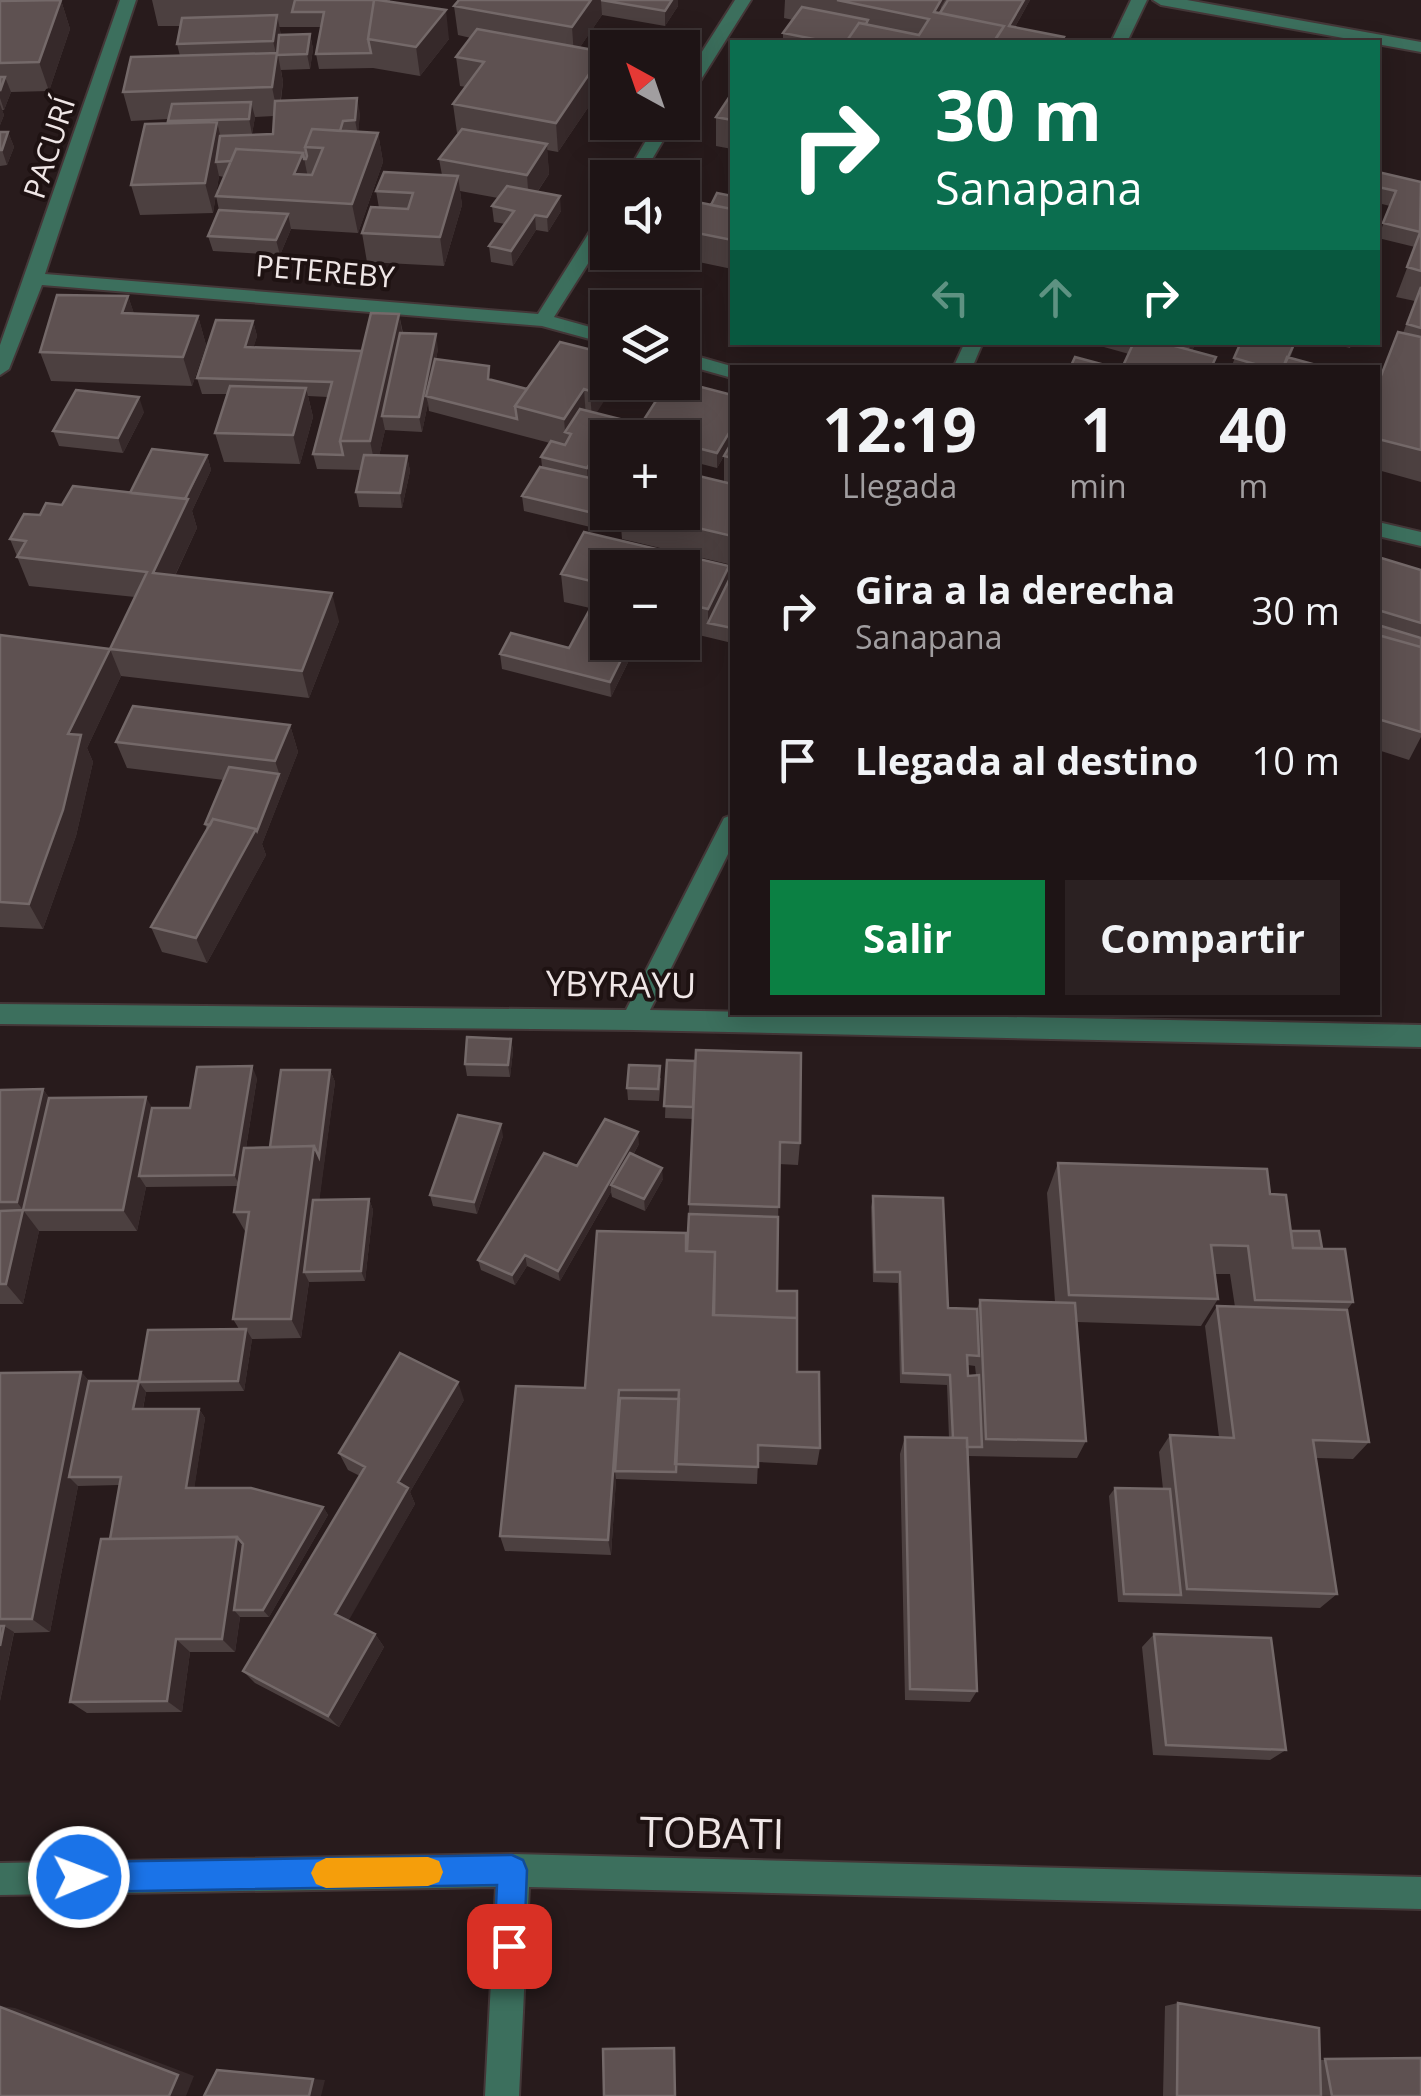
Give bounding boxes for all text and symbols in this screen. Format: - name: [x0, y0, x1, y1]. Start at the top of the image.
- north arrow: [590, 30, 700, 140]
- map controls: [590, 30, 700, 660]
- text: 30 m: [935, 66, 1102, 162]
- icon: right: [770, 80, 900, 210]
- street label: PACURÍ: [13, 91, 84, 204]
- text: Sanapana: [935, 157, 1142, 218]
- button: sound: [590, 160, 700, 270]
- street label: PETEREBY: [254, 244, 397, 297]
- icon: left: [923, 270, 978, 325]
- icon: ahead: [1028, 270, 1083, 325]
- icon: right: [1133, 270, 1188, 325]
- button: layers: [590, 290, 700, 400]
- text: 12:19: [822, 388, 977, 470]
- text: 1: [1081, 388, 1115, 470]
- text: 40: [1219, 388, 1288, 470]
- button: +: [590, 420, 700, 530]
- text: Llegada: [842, 464, 957, 507]
- text: min: [1069, 464, 1127, 507]
- text: m: [1238, 464, 1268, 507]
- button: −: [590, 550, 700, 660]
- text: Gira a la derecha: [855, 563, 1175, 615]
- icon: right: [770, 583, 825, 638]
- text: 30 m: [1251, 584, 1340, 636]
- text: Sanapana: [855, 615, 1003, 658]
- icon: arrive: [770, 733, 825, 788]
- text: Llegada al destino: [855, 734, 1198, 786]
- text: 10 m: [1251, 734, 1340, 786]
- button: Salir: [770, 880, 1045, 995]
- button: Compartir: [1065, 880, 1340, 995]
- street label: YBYRAYU: [545, 959, 697, 1008]
- street label: TOBATI: [639, 1802, 785, 1861]
- position arrow: [27, 1825, 131, 1929]
- pin: [467, 1904, 552, 1989]
- icon: arrive: [482, 1919, 537, 1974]

